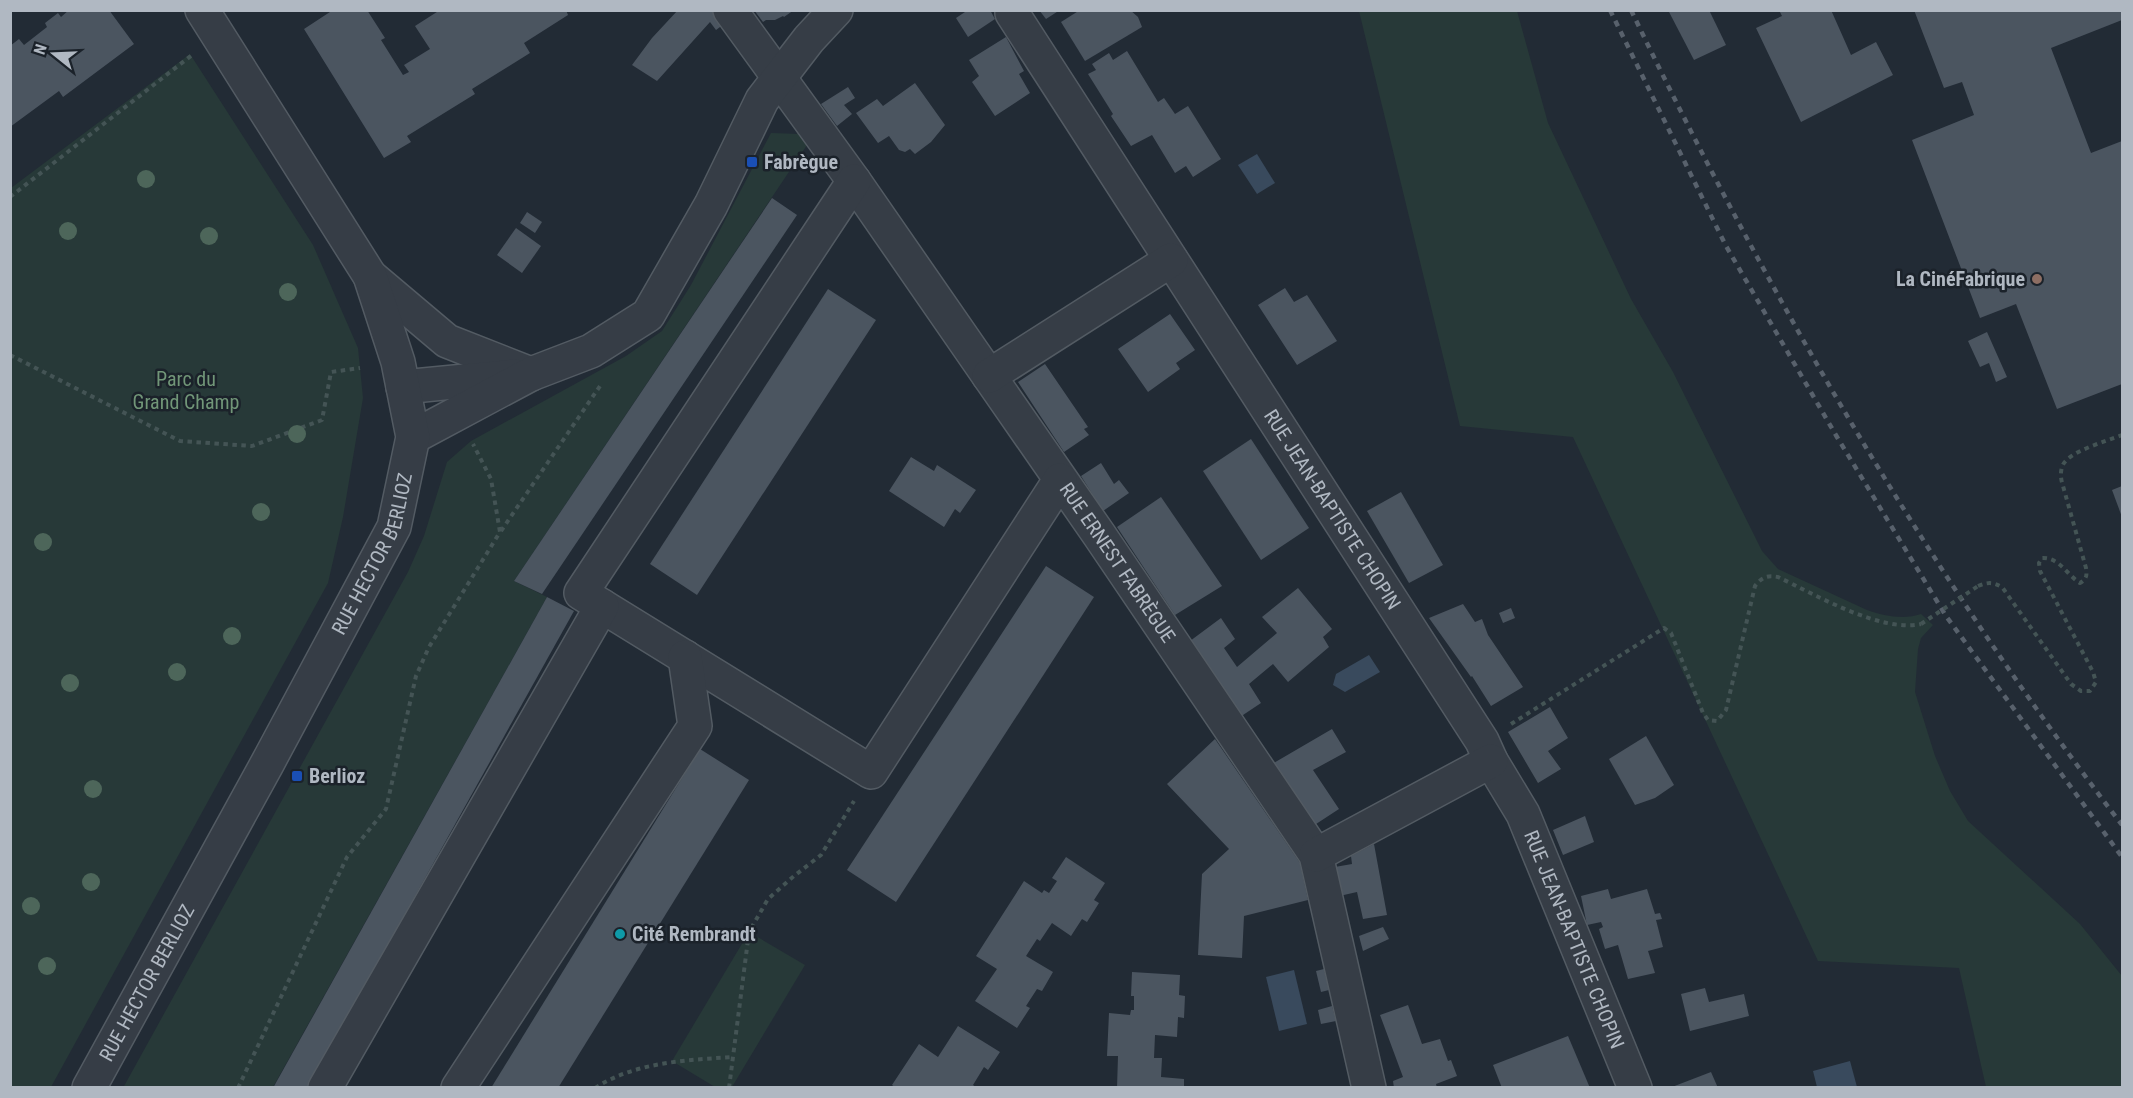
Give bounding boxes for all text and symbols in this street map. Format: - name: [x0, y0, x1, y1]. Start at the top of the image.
- north arrow: [24, 24, 84, 84]
- text: N: [30, 42, 51, 57]
- place label: Fabrègue: [764, 150, 838, 174]
- marker: Fabrègue: [745, 155, 759, 169]
- place label: La CinéFabrique: [1896, 267, 2025, 291]
- marker: La CinéFabrique: [2030, 272, 2044, 286]
- park label: Parc du Grand Champ: [133, 367, 239, 414]
- street label: RUE JEAN-BAPTISTE CHOPIN: [1259, 405, 1406, 614]
- street label: RUE HECTOR BERLIOZ: [327, 471, 417, 639]
- street label: RUE ERNEST FABRÈGUE: [1055, 478, 1181, 647]
- place label: Berlioz: [309, 764, 365, 788]
- marker: Berlioz: [290, 769, 304, 783]
- street label: RUE JEAN-BAPTISTE CHOPIN: [1519, 827, 1630, 1052]
- street label: RUE HECTOR BERLIOZ: [94, 900, 200, 1066]
- place label: Cité Rembrandt: [632, 922, 756, 946]
- marker: Cité Rembrandt: [613, 927, 627, 941]

